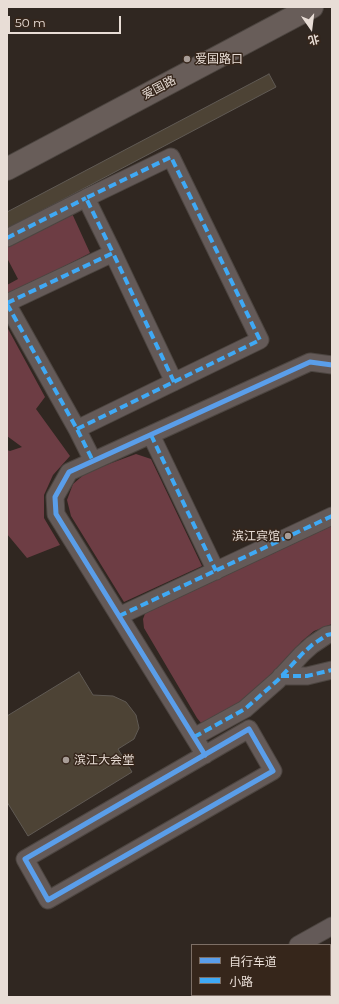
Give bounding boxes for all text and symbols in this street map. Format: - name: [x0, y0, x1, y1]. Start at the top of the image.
- scale bar: [10, 8, 123, 34]
- north arrow: [291, 8, 331, 48]
- text: 50 m: [15, 15, 46, 30]
- text: 北: [307, 32, 321, 48]
- place label: 爱国路口: [195, 52, 243, 66]
- marker: 爱国路口: [182, 54, 192, 64]
- street label: 爱国路: [140, 73, 178, 103]
- place label: 滨江宾馆: [232, 529, 280, 543]
- marker: 滨江宾馆: [283, 531, 293, 541]
- place label: 滨江大会堂: [74, 753, 134, 767]
- marker: 滨江大会堂: [61, 755, 71, 765]
- legend: [191, 944, 331, 996]
- text: 自行车道: [229, 954, 277, 969]
- text: 小路: [229, 974, 253, 989]

